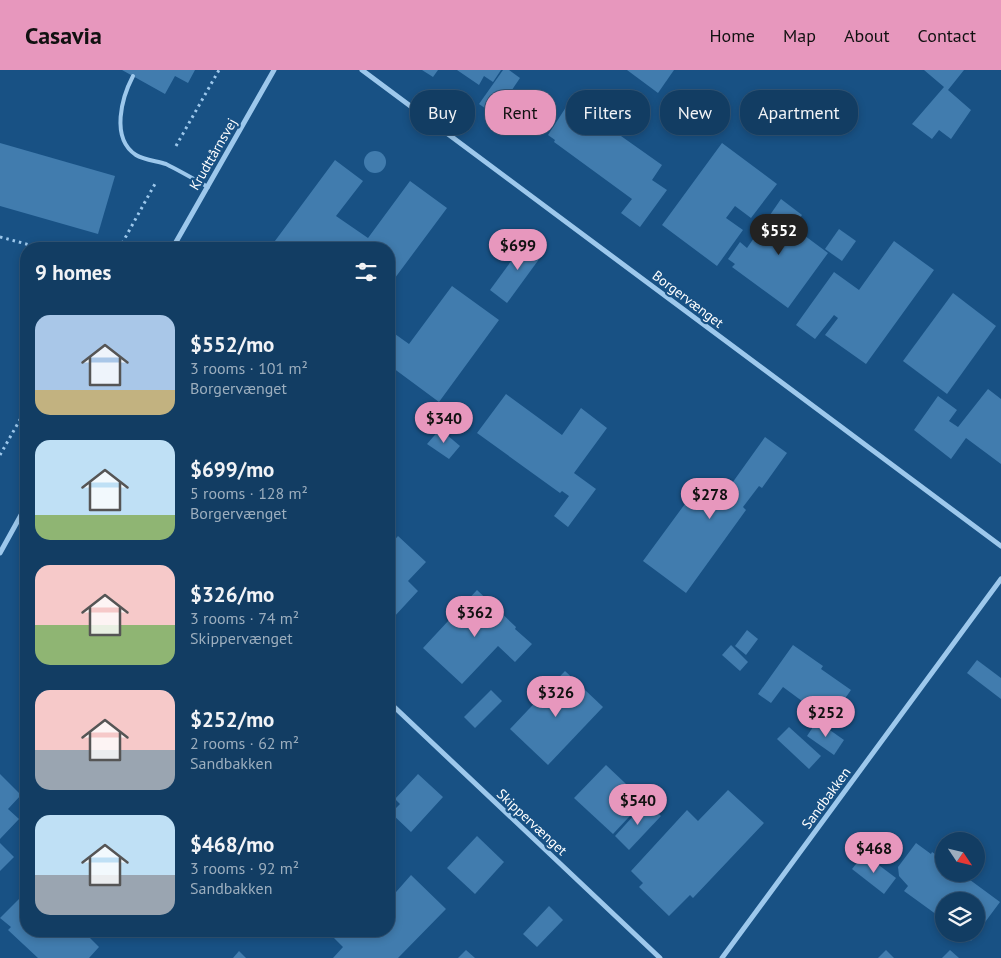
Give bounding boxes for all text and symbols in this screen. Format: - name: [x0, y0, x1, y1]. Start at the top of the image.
- text: Casavia: [25, 20, 102, 51]
- text: Home: [709, 24, 755, 47]
- text: Map: [783, 24, 816, 47]
- text: About: [844, 24, 890, 47]
- text: Contact: [918, 24, 976, 47]
- chip: Buy: [410, 90, 475, 135]
- chip: Rent: [485, 90, 556, 135]
- chip: Filters: [566, 90, 650, 135]
- chip: New: [660, 90, 730, 135]
- chip: Apartment: [740, 90, 858, 135]
- street label: Krudttårnsvej: [185, 115, 241, 193]
- pin: $552: [749, 214, 809, 256]
- text: $552: [761, 220, 797, 240]
- pin: $699: [488, 228, 548, 271]
- text: $699: [500, 235, 536, 255]
- icon: filters: [352, 258, 380, 286]
- text: 9 homes: [35, 259, 111, 286]
- street label: Borgervænget: [649, 266, 727, 332]
- text: $552/mo: [190, 331, 274, 358]
- icon: home: [75, 335, 135, 395]
- text: 3 rooms · 101 m²: [190, 358, 308, 378]
- text: Borgervænget: [190, 378, 287, 398]
- pin: $340: [414, 402, 474, 444]
- text: $340: [426, 408, 462, 428]
- text: $699/mo: [190, 456, 274, 483]
- icon: home: [75, 460, 135, 520]
- pin: $278: [680, 478, 740, 520]
- text: 5 rooms · 128 m²: [190, 483, 308, 503]
- text: $278: [692, 484, 728, 504]
- text: Borgervænget: [190, 503, 287, 523]
- text: $326/mo: [190, 581, 274, 608]
- icon: home: [75, 585, 135, 645]
- pin: $362: [445, 596, 505, 638]
- text: $362: [457, 602, 493, 622]
- text: 3 rooms · 74 m²: [190, 608, 299, 628]
- text: Skippervænget: [190, 628, 293, 648]
- pin: $326: [526, 676, 586, 718]
- text: $326: [538, 682, 574, 702]
- pin: $252: [796, 696, 856, 738]
- text: $252: [808, 702, 844, 722]
- text: $252/mo: [190, 706, 274, 733]
- icon: home: [75, 710, 135, 770]
- text: 2 rooms · 62 m²: [190, 733, 299, 753]
- text: Sandbakken: [190, 753, 272, 773]
- street label: Sandbakken: [798, 764, 854, 832]
- pin: $540: [608, 784, 668, 826]
- street label: Skippervænget: [493, 785, 571, 859]
- text: $540: [620, 790, 656, 810]
- text: $468/mo: [190, 831, 274, 858]
- pin: $468: [844, 832, 904, 874]
- north arrow: [935, 832, 985, 882]
- map controls: [935, 832, 985, 942]
- icon: home: [75, 835, 135, 895]
- text: $468: [856, 838, 892, 858]
- text: 3 rooms · 92 m²: [190, 858, 299, 878]
- text: Sandbakken: [190, 878, 272, 898]
- button: layers: [935, 892, 985, 942]

